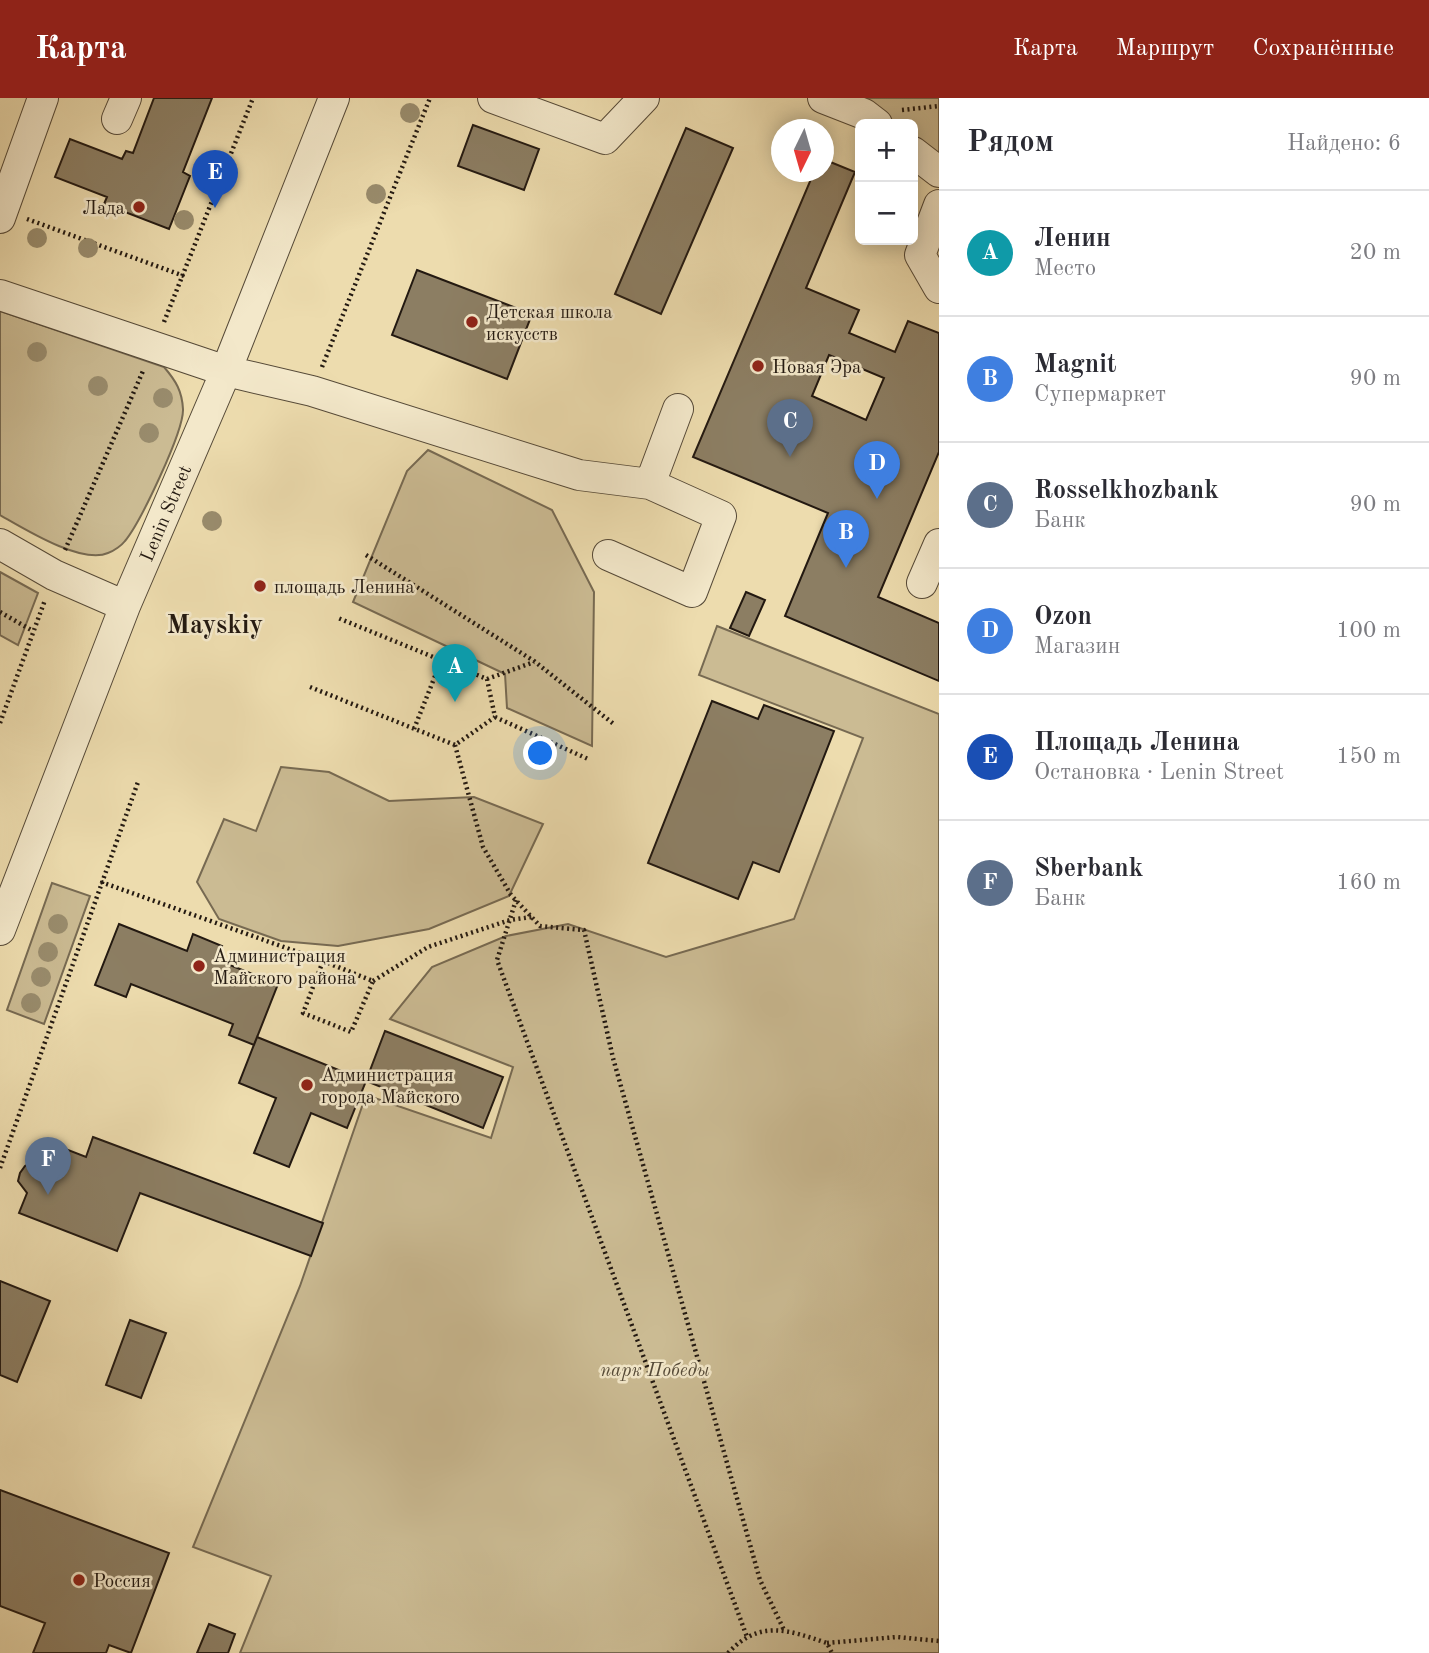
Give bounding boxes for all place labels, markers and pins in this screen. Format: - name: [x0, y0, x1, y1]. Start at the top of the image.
- pin: E: [192, 150, 238, 208]
- marker: Лада: [131, 199, 147, 215]
- place label: Лада: [82, 200, 126, 219]
- place label: Детская школа искусств: [486, 304, 613, 345]
- marker: Детская школа искусств: [464, 314, 480, 330]
- marker: Новая Эра: [750, 358, 766, 374]
- place label: Новая Эра: [772, 359, 862, 378]
- pin: C: [767, 399, 813, 457]
- pin: D: [854, 441, 900, 499]
- pin: B: [823, 510, 869, 568]
- marker: площадь Ленина: [252, 578, 268, 594]
- place label: площадь Ленина: [274, 579, 415, 598]
- pin: A: [432, 644, 478, 702]
- place label: Администрация Майского района: [213, 948, 357, 989]
- marker: Администрация Майского района: [191, 958, 207, 974]
- place label: Администрация города Майского: [321, 1067, 460, 1108]
- marker: Администрация города Майского: [299, 1077, 315, 1093]
- pin: F: [25, 1137, 71, 1195]
- marker: Россия: [71, 1572, 87, 1588]
- place label: Россия: [93, 1573, 151, 1592]

